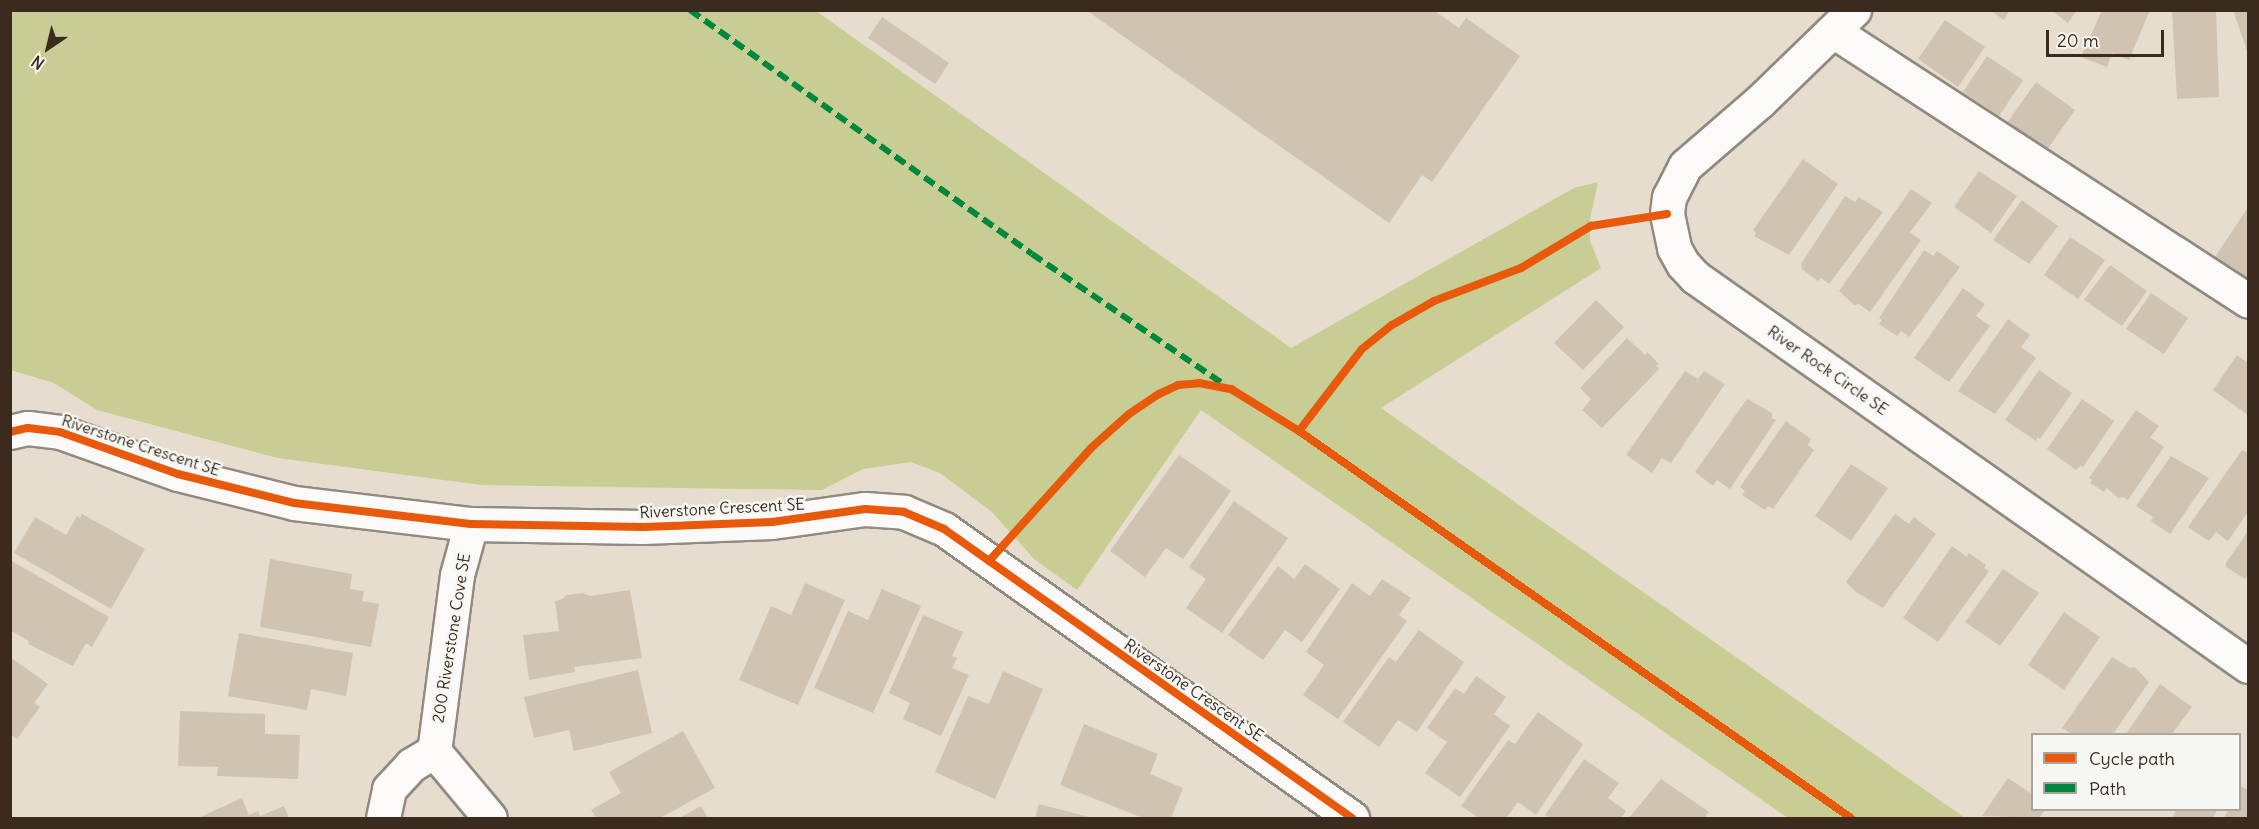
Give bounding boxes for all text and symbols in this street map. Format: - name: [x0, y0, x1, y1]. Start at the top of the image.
- north arrow: [18, 18, 78, 78]
- scale bar: [2049, 18, 2168, 56]
- text: 20 m: [2057, 29, 2099, 52]
- text: N: [27, 51, 48, 74]
- street label: River Rock Circle SE: [1764, 321, 1892, 419]
- street label: Riverstone Crescent SE: [59, 410, 223, 480]
- street label: Riverstone Crescent SE: [639, 494, 805, 522]
- street label: 200 Riverstone Cove SE: [428, 552, 474, 724]
- street label: Riverstone Crescent SE: [1121, 635, 1267, 745]
- legend: [2031, 733, 2241, 811]
- text: Cycle path: [2089, 747, 2175, 770]
- text: Path: [2089, 777, 2126, 800]

